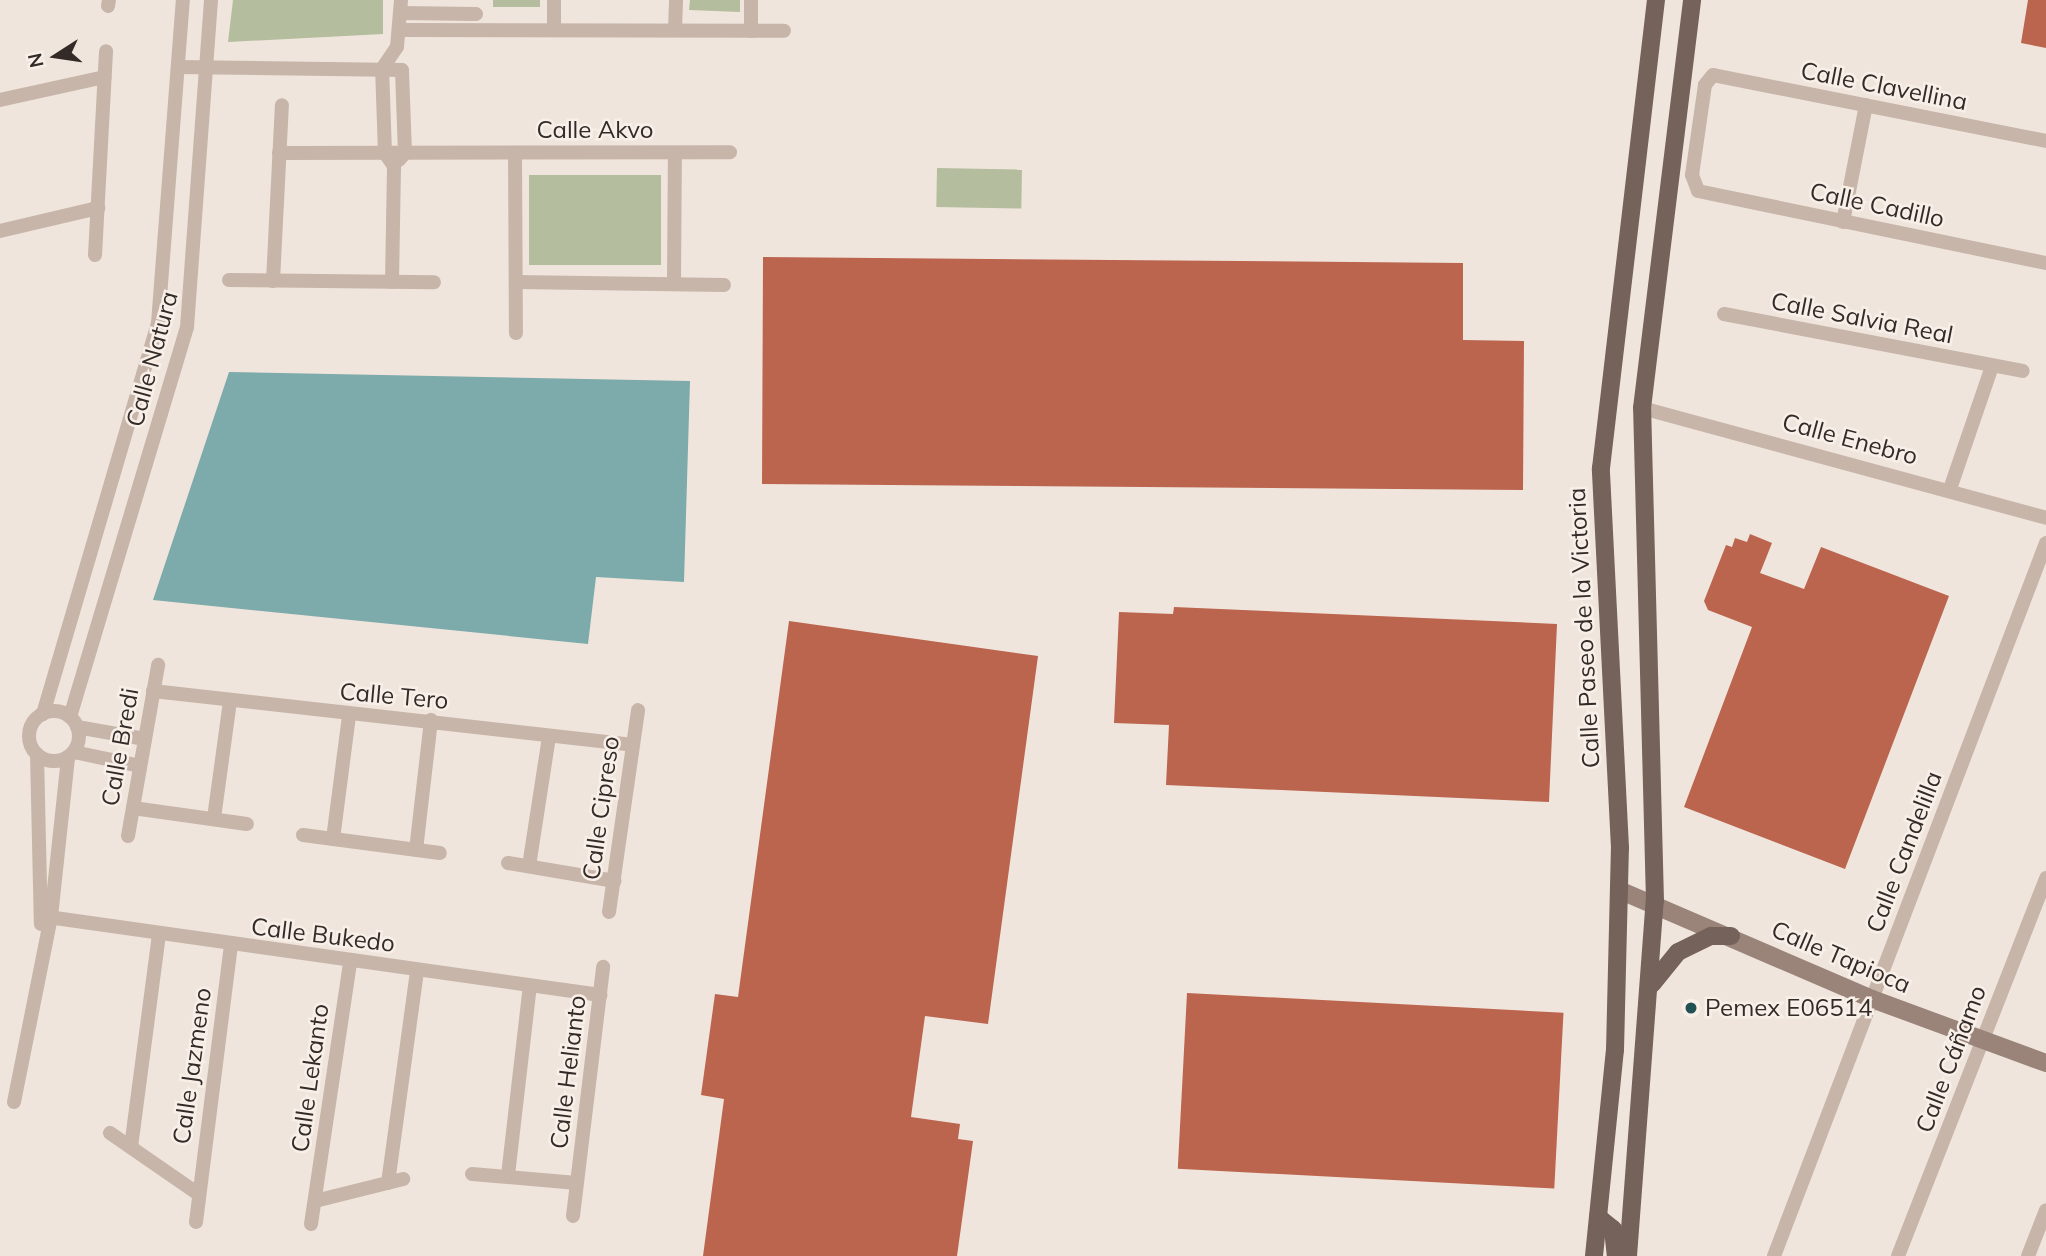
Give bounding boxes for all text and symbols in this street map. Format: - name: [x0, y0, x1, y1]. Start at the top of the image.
- north arrow: [21, 21, 91, 91]
- text: N: [22, 51, 49, 70]
- street label: Calle Clavellina: [1798, 56, 1970, 116]
- street label: Calle Akvo: [536, 116, 654, 144]
- street label: Calle Cadillo: [1807, 177, 1947, 233]
- street label: Calle Salvia Real: [1769, 286, 1955, 350]
- street label: Calle Natura: [120, 288, 184, 430]
- street label: Calle Enebro: [1779, 407, 1921, 471]
- street label: Calle Paseo de la Victoria: [1562, 487, 1606, 769]
- street label: Calle Tero: [338, 677, 450, 715]
- street label: Calle Bredi: [95, 686, 145, 808]
- street label: Calle Cipreso: [577, 734, 625, 882]
- street label: Calle Candelilla: [1860, 767, 1948, 937]
- street label: Calle Bukedo: [250, 912, 396, 958]
- street label: Calle Tapioca: [1767, 915, 1915, 999]
- street label: Calle Cáñamo: [1910, 981, 1992, 1137]
- street label: Calle Jazmeno: [167, 986, 217, 1146]
- street label: Calle Helianto: [544, 994, 592, 1150]
- place label: Pemex E06514: [1705, 994, 1872, 1022]
- marker: Pemex E06514: [1683, 1000, 1699, 1016]
- street label: Calle Lekanto: [285, 1002, 335, 1154]

